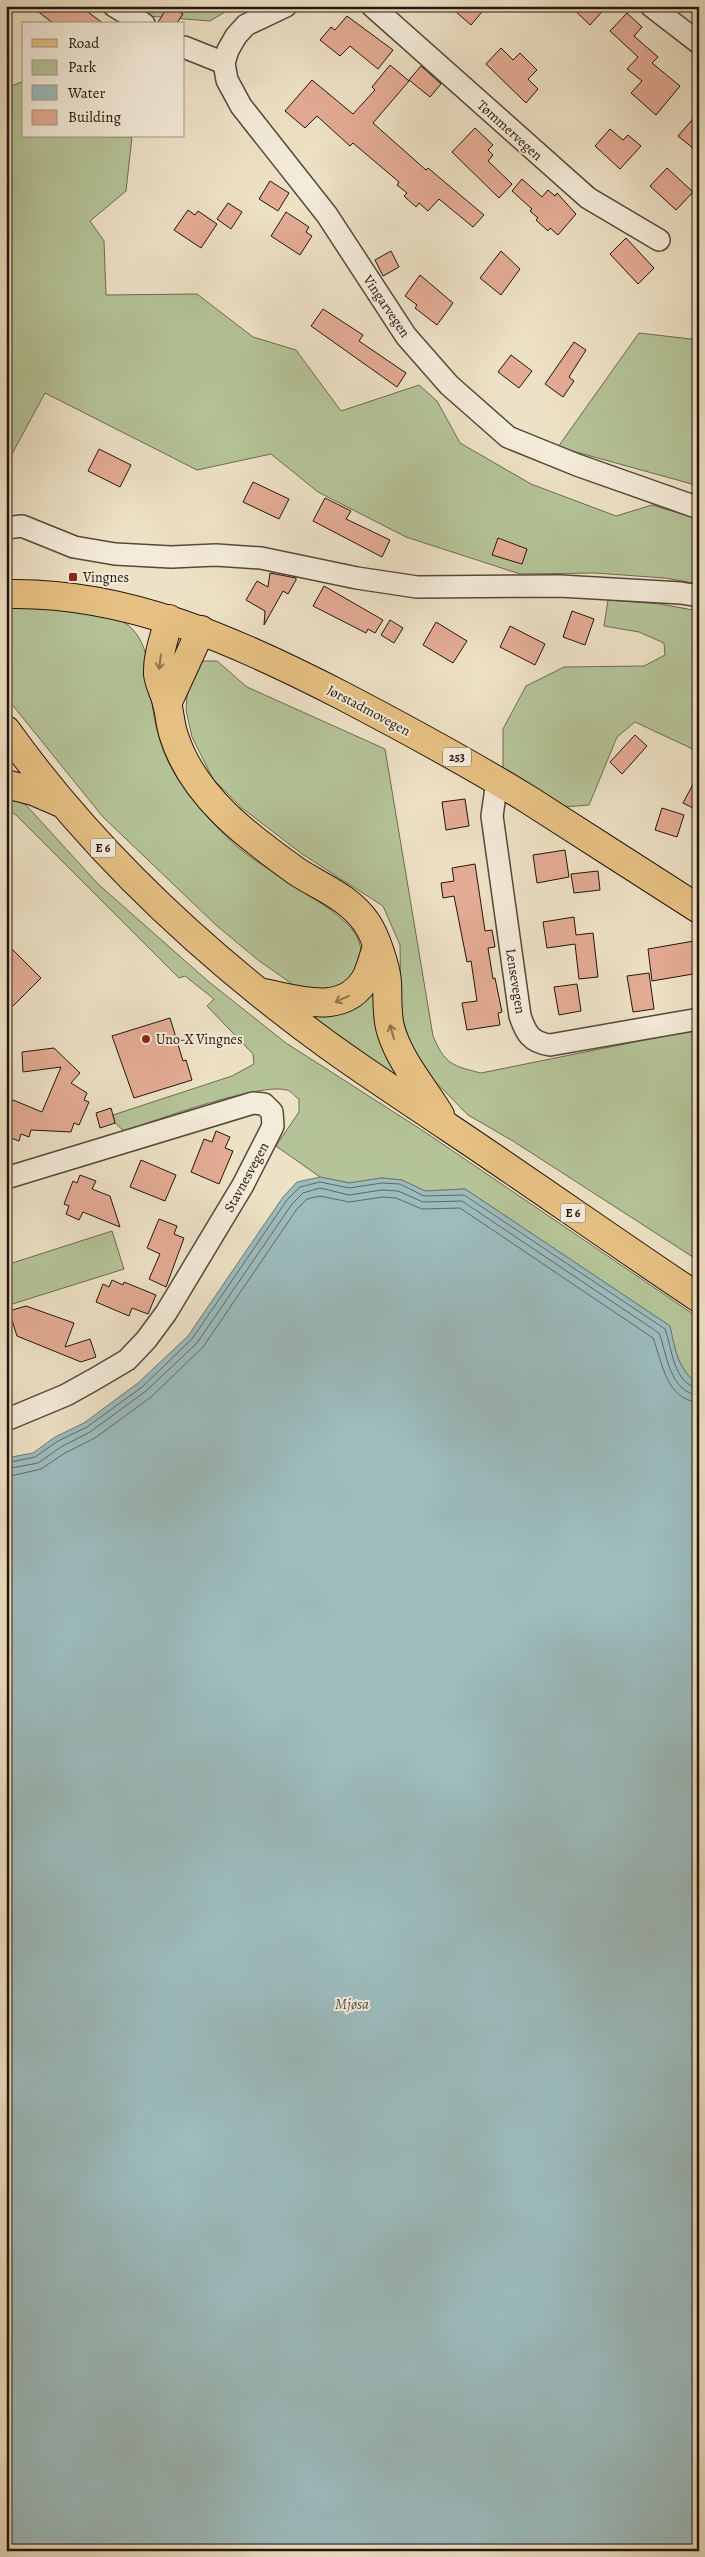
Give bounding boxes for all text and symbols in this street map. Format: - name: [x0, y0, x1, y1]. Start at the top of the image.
- legend: [22, 22, 185, 138]
- text: Road: [68, 33, 100, 53]
- text: Park: [68, 57, 97, 77]
- text: Water: [67, 83, 105, 103]
- street label: Tømmervegen: [473, 96, 547, 165]
- text: Building: [68, 107, 121, 127]
- street label: Vingarvegen: [358, 270, 415, 342]
- place label: Vingnes: [82, 568, 129, 587]
- marker: Vingnes: [67, 571, 79, 583]
- one-way arrow: [154, 653, 164, 669]
- street label: Jørstadmovegen: [324, 680, 414, 741]
- road number: 253: [443, 748, 471, 766]
- road number: E 6: [90, 838, 116, 858]
- street label: Lensevegen: [501, 947, 530, 1015]
- one-way arrow: [335, 994, 350, 1004]
- one-way arrow: [386, 1024, 396, 1040]
- place label: Uno-X Vingnes: [156, 1030, 243, 1049]
- marker: Uno-X Vingnes: [140, 1033, 152, 1045]
- street label: Stavnesvegen: [219, 1139, 274, 1216]
- road number: E 6: [560, 1204, 586, 1222]
- water label: Mjøsa: [335, 1994, 369, 2014]

